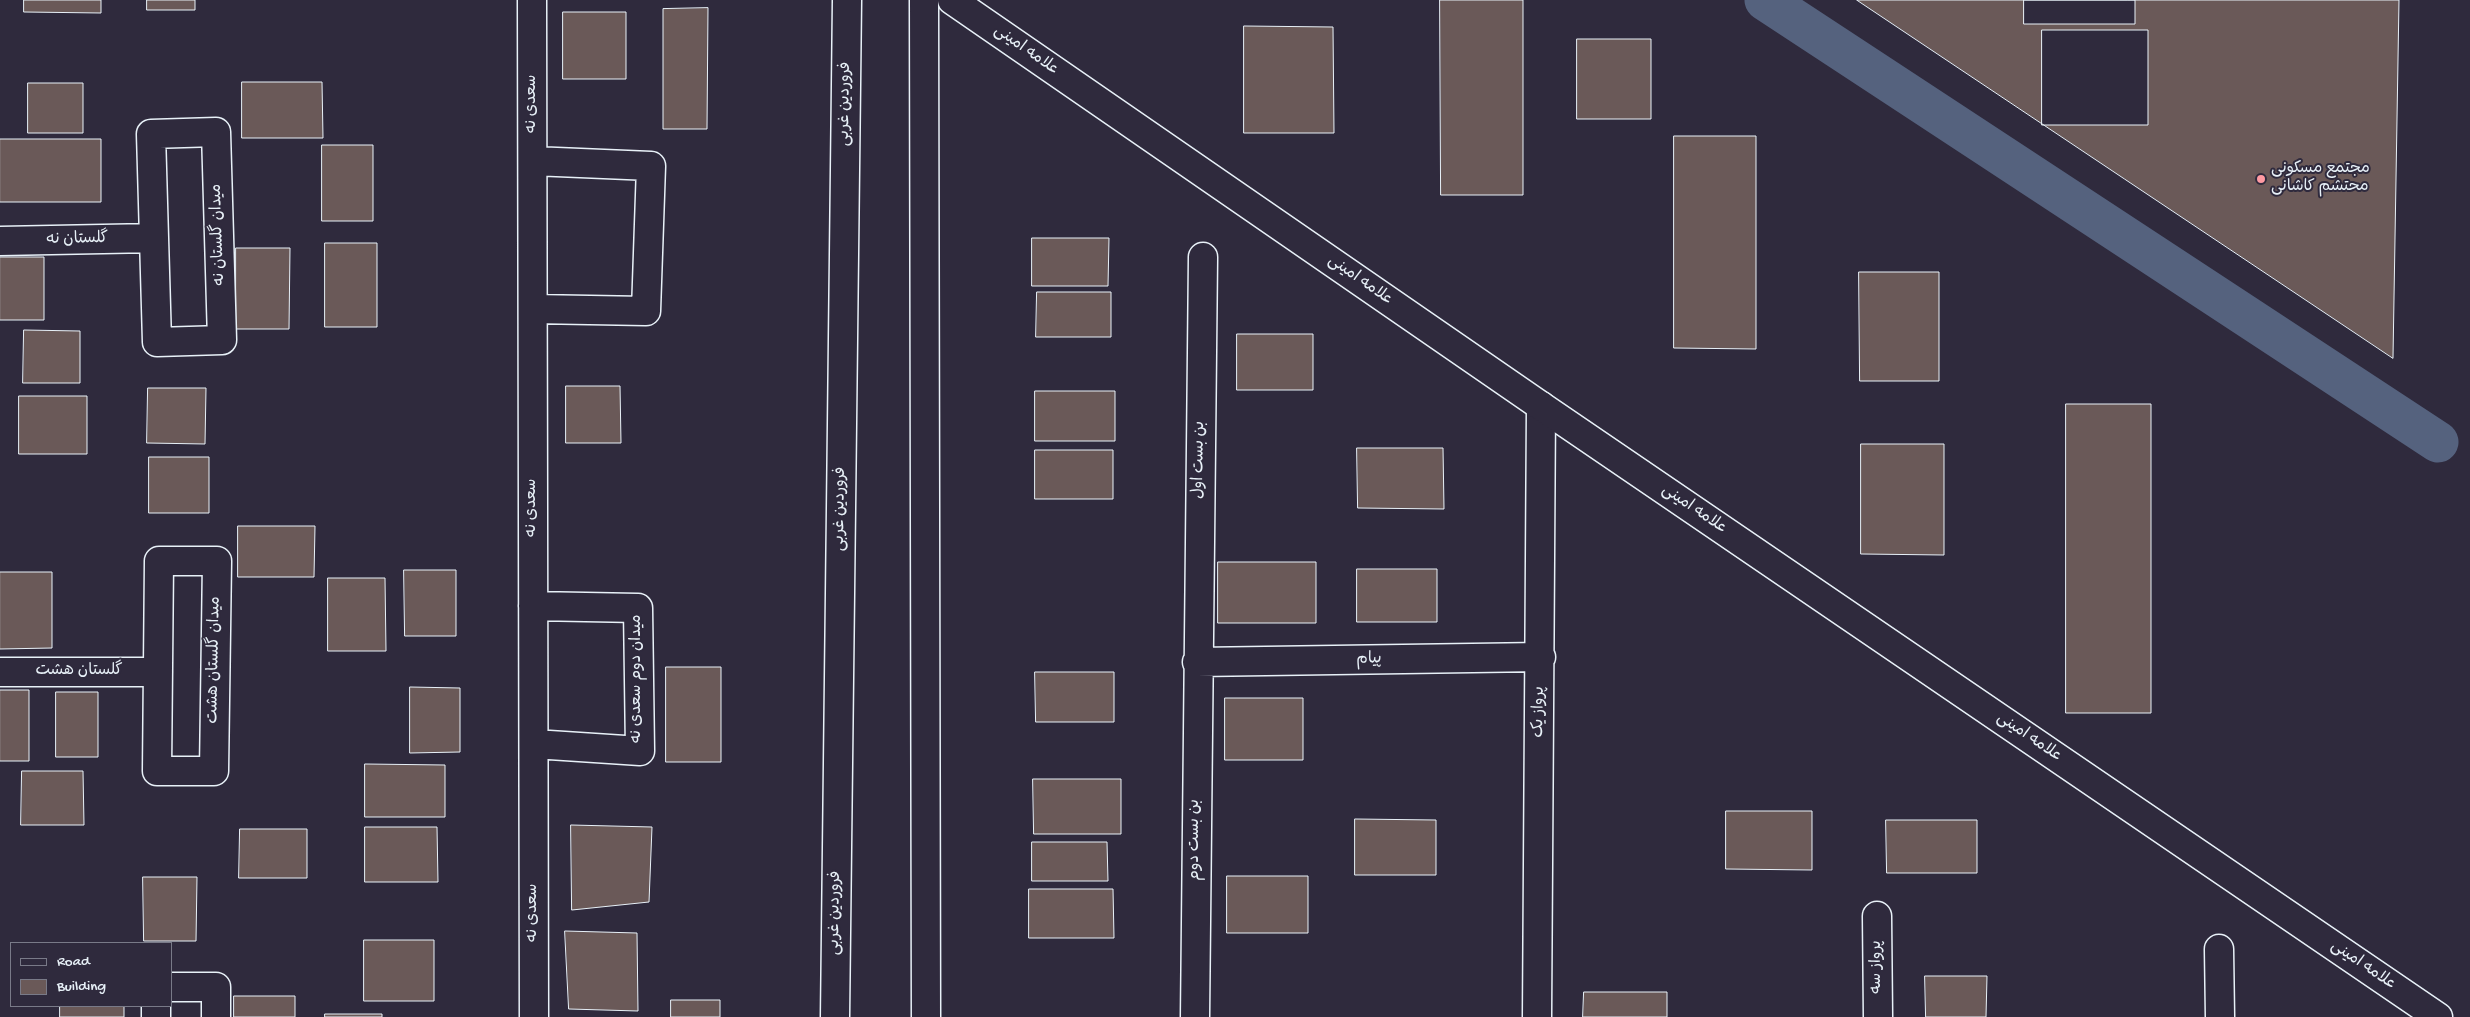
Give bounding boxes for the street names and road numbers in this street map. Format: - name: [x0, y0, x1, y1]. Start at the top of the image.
- street label: علامه امینی: [990, 22, 1062, 80]
- street label: فروردین غربی: [836, 62, 856, 146]
- street label: سعدی نه: [523, 74, 543, 134]
- street label: میدان گلستان نه: [208, 184, 230, 286]
- street label: گلستان نه: [46, 230, 108, 250]
- street label: علامه امینی: [1324, 252, 1396, 310]
- street label: بن بست اول: [1190, 421, 1210, 499]
- street label: فروردین غربی: [831, 467, 851, 551]
- street label: سعدی نه: [523, 478, 543, 538]
- street label: علامه امینی: [1658, 481, 1730, 539]
- street label: میدان گلستان هشت: [204, 596, 226, 724]
- street label: میدان دوم سعدی نه: [628, 614, 648, 744]
- street label: پیام: [1356, 650, 1382, 670]
- street label: گلستان هشت: [35, 662, 123, 682]
- street label: پرواز یک: [1530, 686, 1550, 738]
- street label: علامه امینی: [1993, 709, 2065, 767]
- street label: بن بست دوم: [1186, 799, 1206, 881]
- street label: فروردین غربی: [826, 871, 846, 955]
- street label: سعدی نه: [524, 883, 544, 943]
- street label: علامه امینی: [2327, 937, 2399, 995]
- street label: پرواز سه: [1868, 940, 1888, 994]

